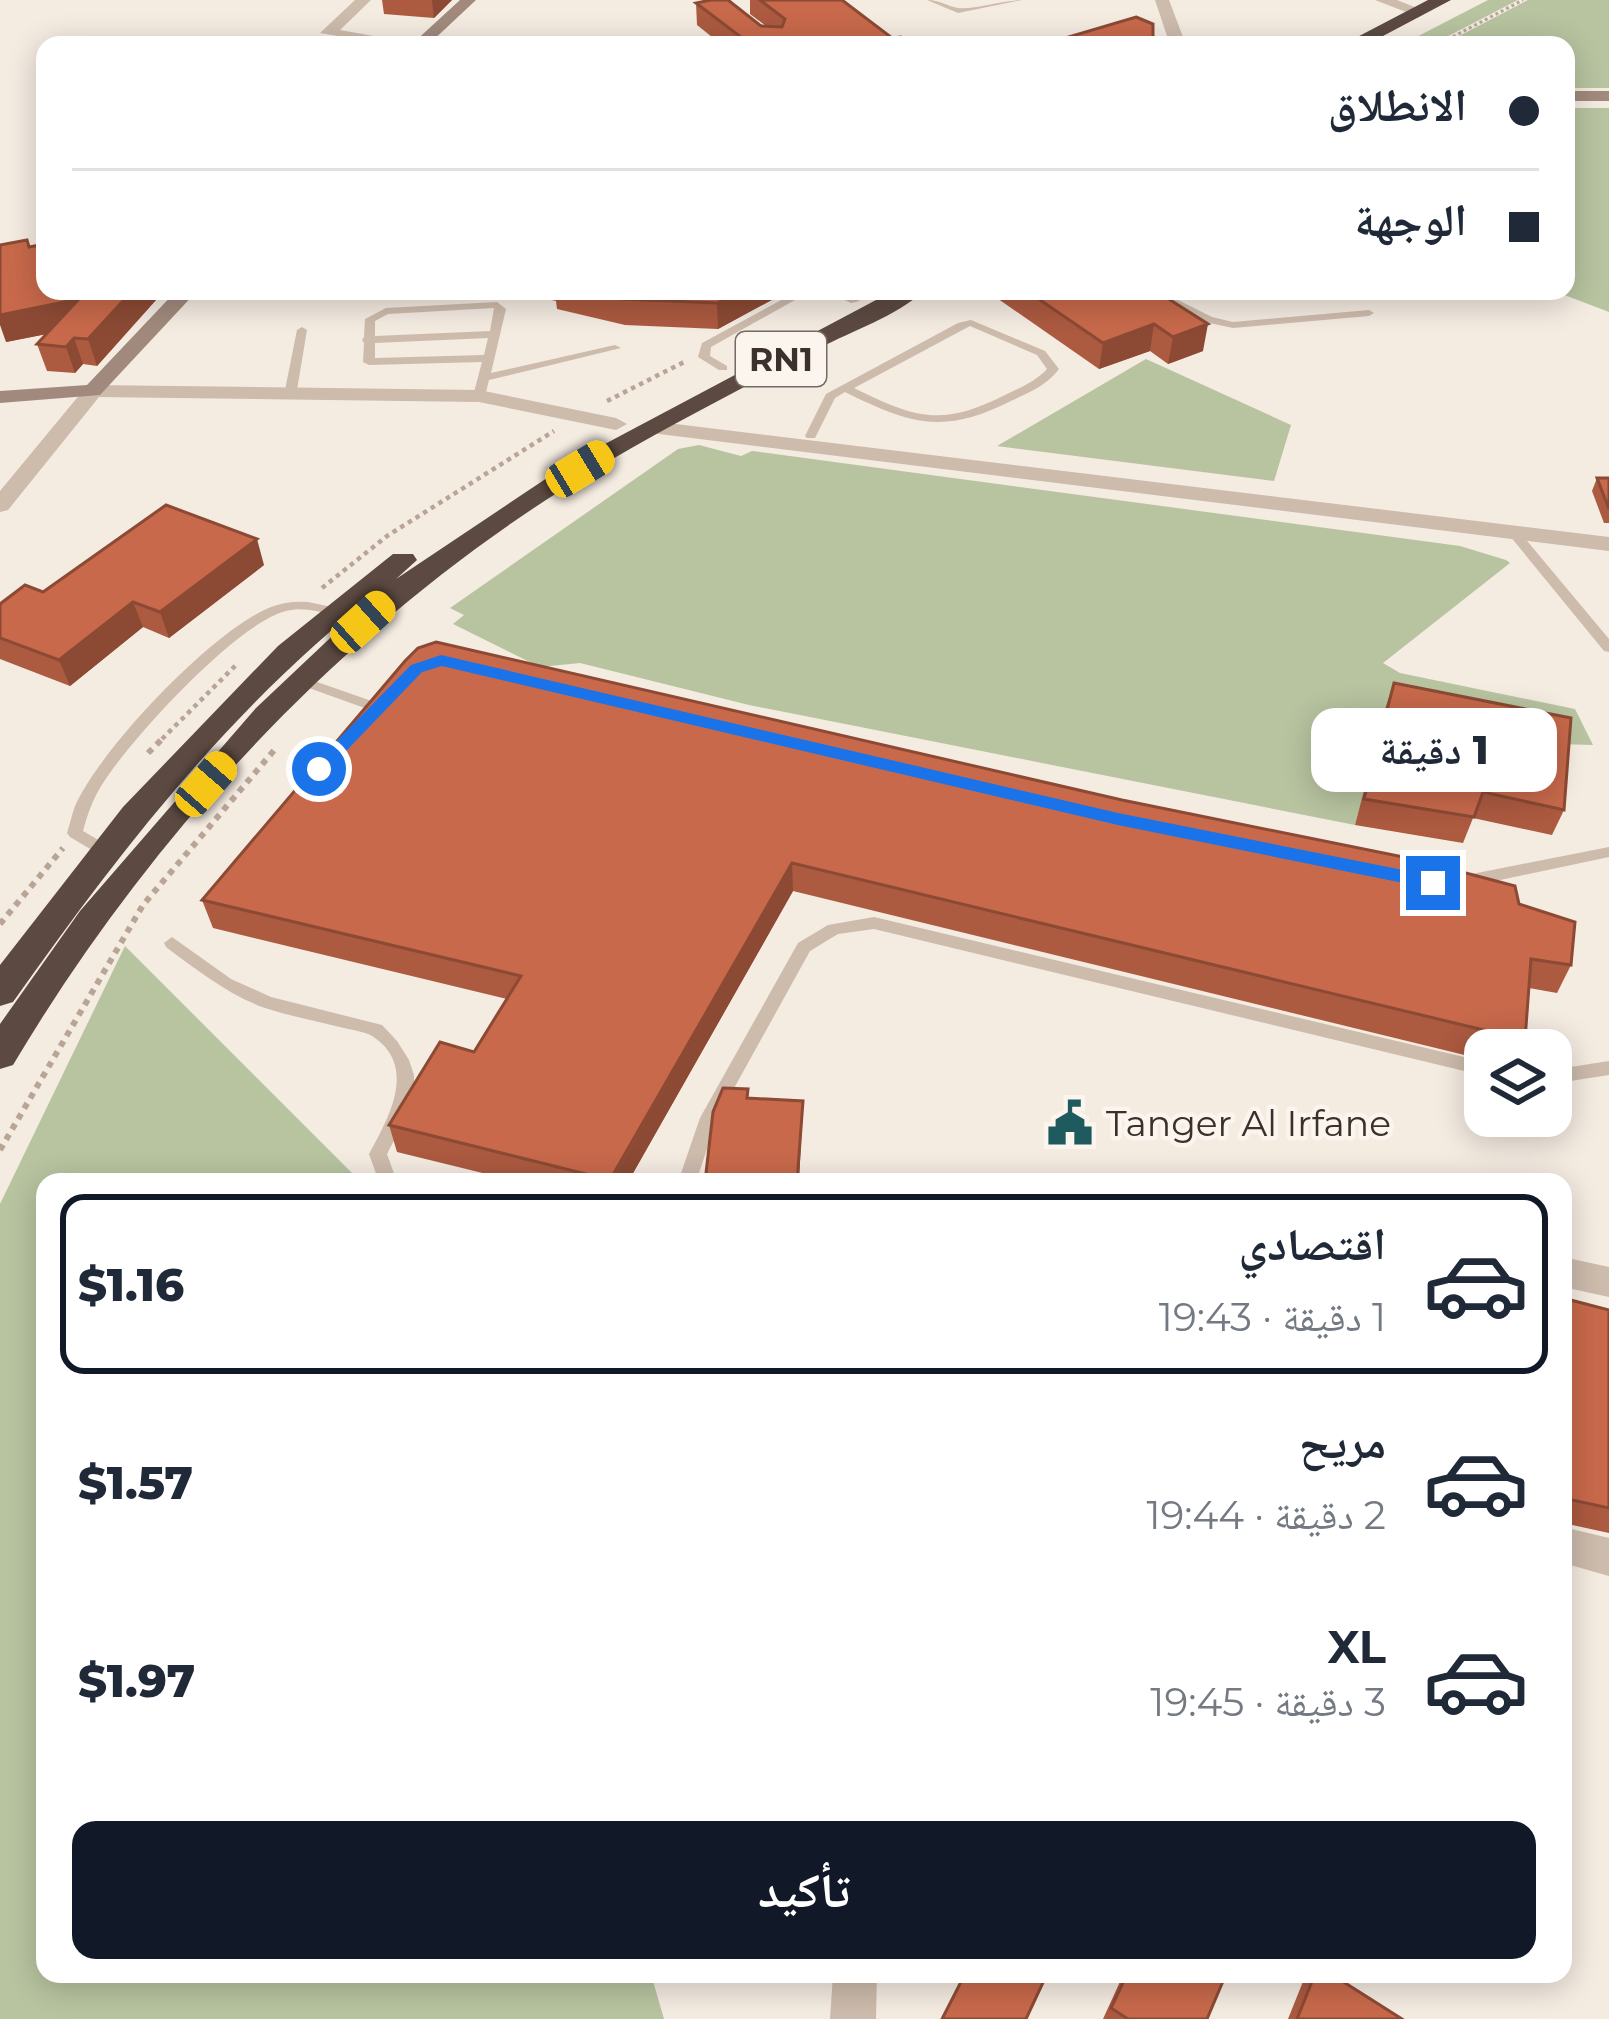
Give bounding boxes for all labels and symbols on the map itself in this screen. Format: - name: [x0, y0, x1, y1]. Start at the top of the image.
- road number: RN1: [736, 332, 826, 386]
- car: [540, 435, 620, 503]
- car: [324, 585, 402, 659]
- callout: 1 دقيقة: [1310, 709, 1556, 793]
- route start: [292, 742, 346, 796]
- car: [169, 745, 243, 823]
- route end: [1406, 856, 1460, 910]
- public building icon: Tanger Al Irfane: [1045, 1098, 1095, 1148]
- place label: Tanger Al Irfane: [1106, 1101, 1391, 1145]

